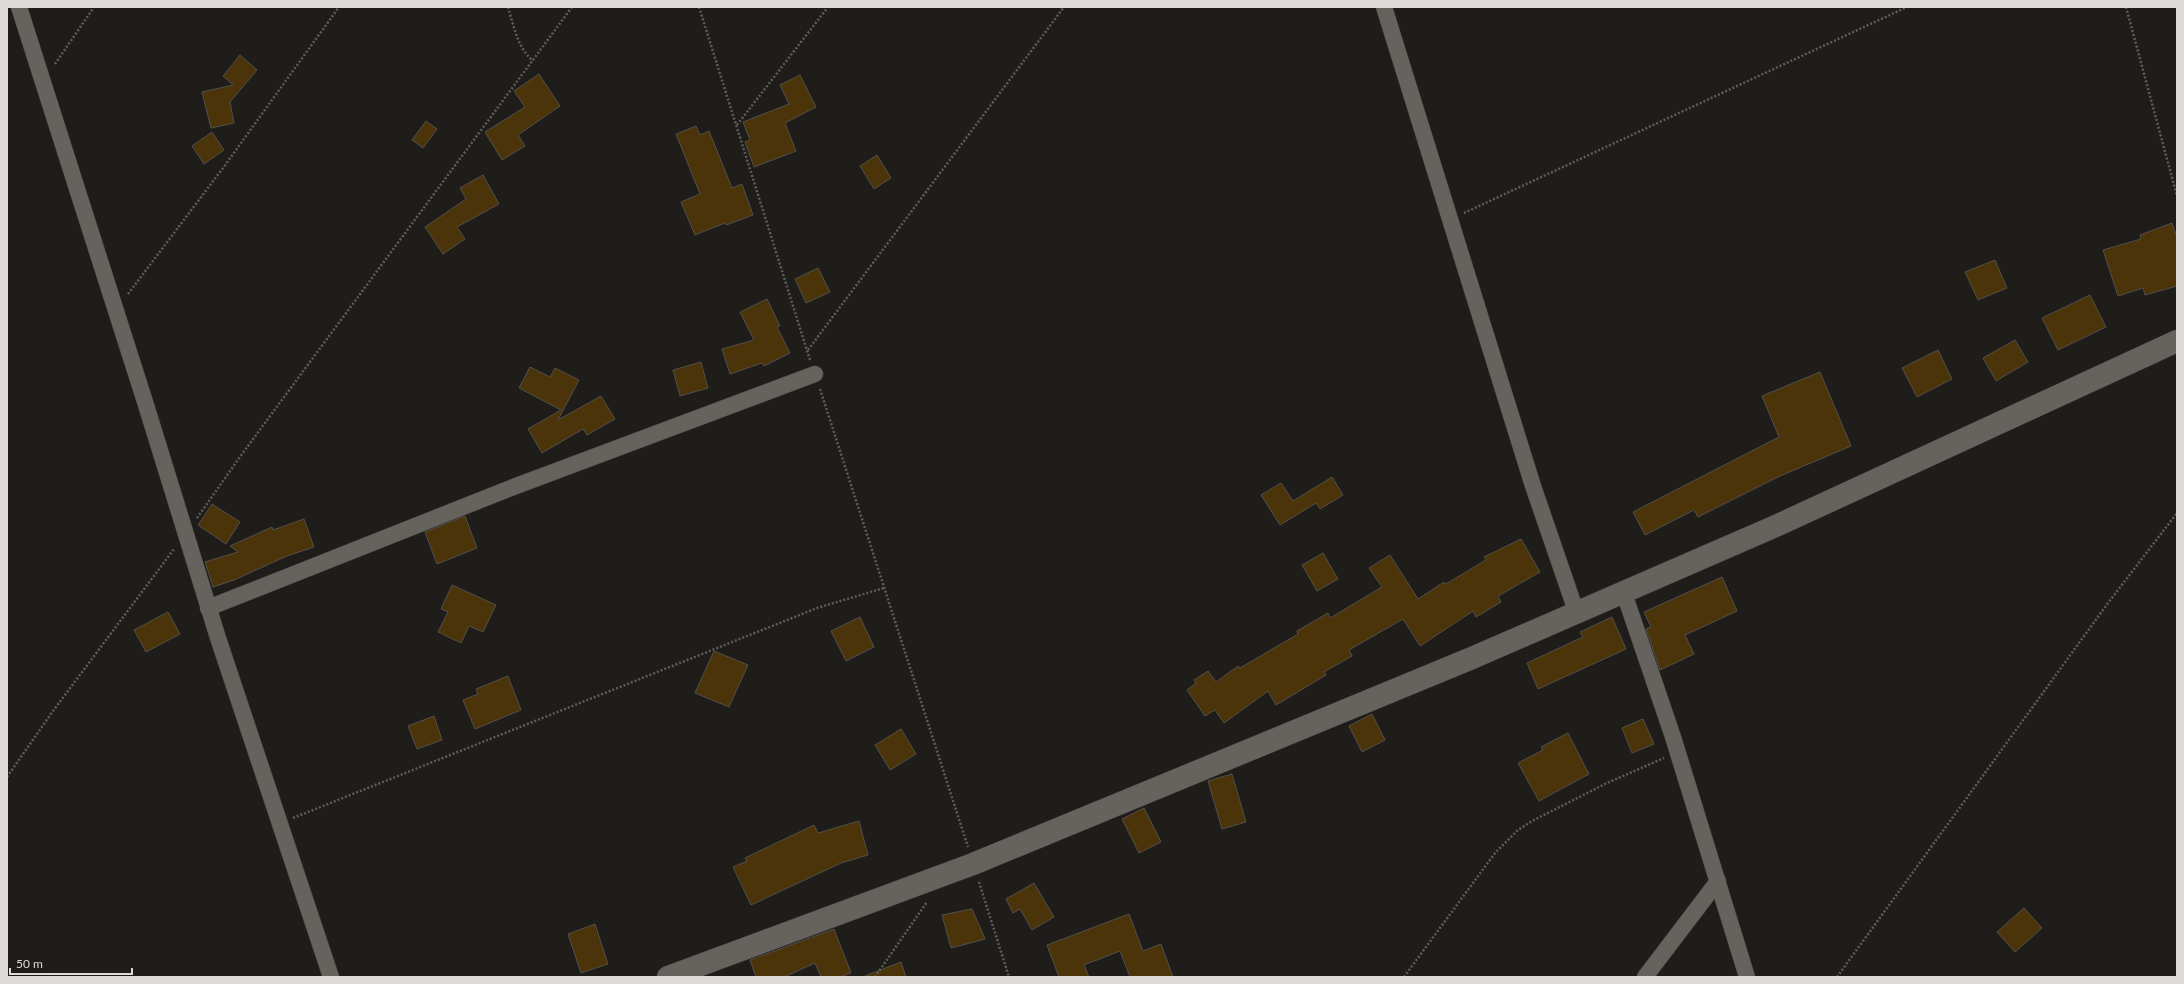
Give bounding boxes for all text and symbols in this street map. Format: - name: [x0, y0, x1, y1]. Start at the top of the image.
- scale bar: [10, 950, 132, 976]
- text: 50 m: [16, 956, 43, 971]

